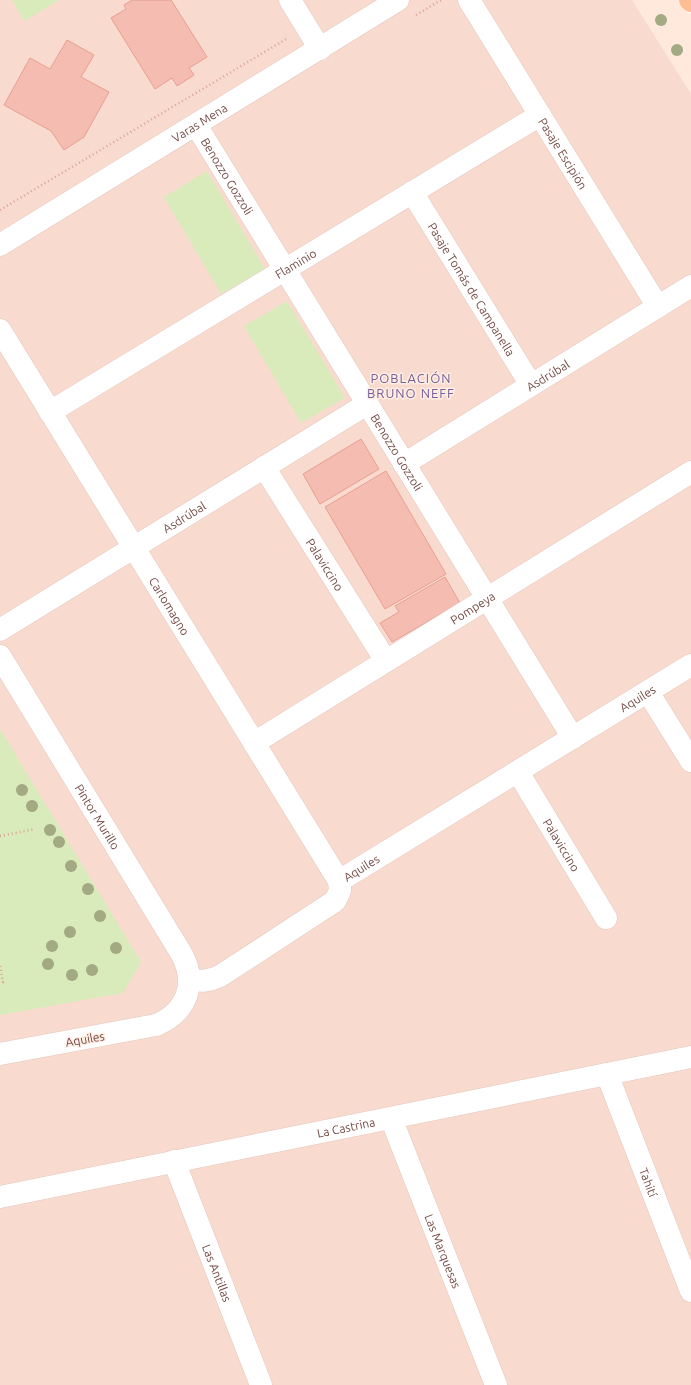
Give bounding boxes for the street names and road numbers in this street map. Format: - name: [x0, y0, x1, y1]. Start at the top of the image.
- street label: Varas Mena: [169, 100, 229, 144]
- street label: Pasaje Escipión: [537, 115, 590, 191]
- street label: Benozzo Gozzoli: [199, 135, 256, 217]
- street label: Pasaje Tomás de Campanella: [426, 220, 518, 358]
- street label: Flaminio: [273, 246, 318, 281]
- street label: Asdrúbal: [524, 357, 571, 393]
- street label: Benozzo Gozzoli: [369, 411, 426, 493]
- street label: Asdrúbal: [160, 499, 208, 535]
- street label: Palaviccino: [304, 536, 347, 593]
- street label: Carlomagno: [147, 575, 193, 637]
- street label: Pompeya: [448, 589, 497, 626]
- street label: Aquiles: [617, 682, 658, 714]
- street label: Pintor Murillo: [73, 781, 123, 852]
- street label: Palaviccino: [541, 816, 583, 874]
- street label: Aquiles: [341, 852, 381, 883]
- street label: Aquiles: [64, 1029, 106, 1049]
- street label: La Castrina: [316, 1115, 376, 1139]
- street label: Tahití: [637, 1166, 661, 1199]
- street label: Las Marquesas: [423, 1212, 464, 1290]
- street label: Las Antillas: [200, 1242, 234, 1303]

